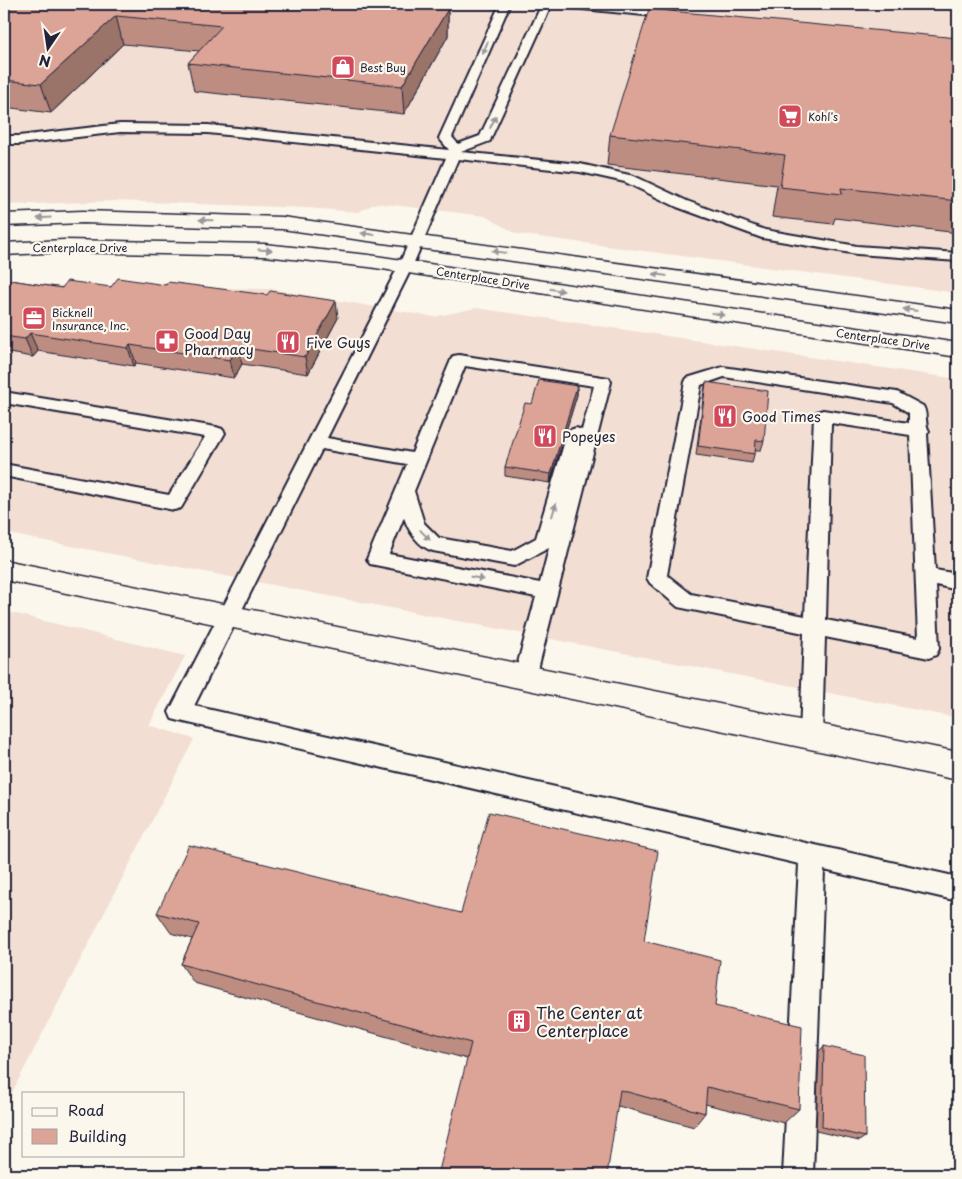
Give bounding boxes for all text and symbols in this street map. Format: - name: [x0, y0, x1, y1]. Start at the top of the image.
- north arrow: [22, 22, 72, 72]
- one-way arrow: [481, 41, 489, 55]
- text: N: [37, 50, 53, 73]
- shop icon: Best Buy: [330, 54, 356, 80]
- place label: Best Buy: [360, 59, 406, 76]
- supermarket icon: Kohl's: [777, 103, 803, 129]
- place label: Kohl's: [808, 108, 838, 125]
- one-way arrow: [489, 115, 497, 129]
- one-way arrow: [36, 215, 52, 223]
- one-way arrow: [198, 216, 214, 224]
- one-way arrow: [360, 230, 376, 238]
- street label: Centerplace Drive: [33, 239, 128, 256]
- one-way arrow: [257, 246, 273, 254]
- one-way arrow: [490, 248, 506, 256]
- street label: Centerplace Drive: [435, 262, 531, 294]
- one-way arrow: [651, 270, 667, 278]
- one-way arrow: [549, 286, 565, 294]
- place label: Bicknell Insurance, Inc.: [52, 304, 129, 334]
- office icon: Bicknell Insurance, Inc.: [21, 305, 47, 331]
- one-way arrow: [902, 306, 918, 314]
- one-way arrow: [710, 311, 726, 319]
- place label: Good Day Pharmacy: [184, 323, 254, 360]
- street label: Centerplace Drive: [835, 324, 931, 354]
- pharmacy icon: Good Day Pharmacy: [154, 328, 180, 354]
- restaurant icon: Five Guys: [275, 329, 301, 355]
- place label: Five Guys: [306, 332, 370, 353]
- restaurant icon: Good Times: [712, 403, 738, 429]
- place label: Good Times: [742, 406, 821, 427]
- restaurant icon: Popeyes: [532, 423, 558, 449]
- place label: Popeyes: [562, 426, 615, 447]
- one-way arrow: [550, 503, 558, 518]
- one-way arrow: [418, 529, 430, 541]
- one-way arrow: [469, 574, 484, 582]
- place label: The Center at Centerplace: [536, 1000, 643, 1042]
- building icon: The Center at Centerplace: [506, 1008, 532, 1034]
- legend: [22, 1092, 185, 1156]
- text: Road: [68, 1098, 104, 1121]
- text: Building: [68, 1124, 127, 1147]

